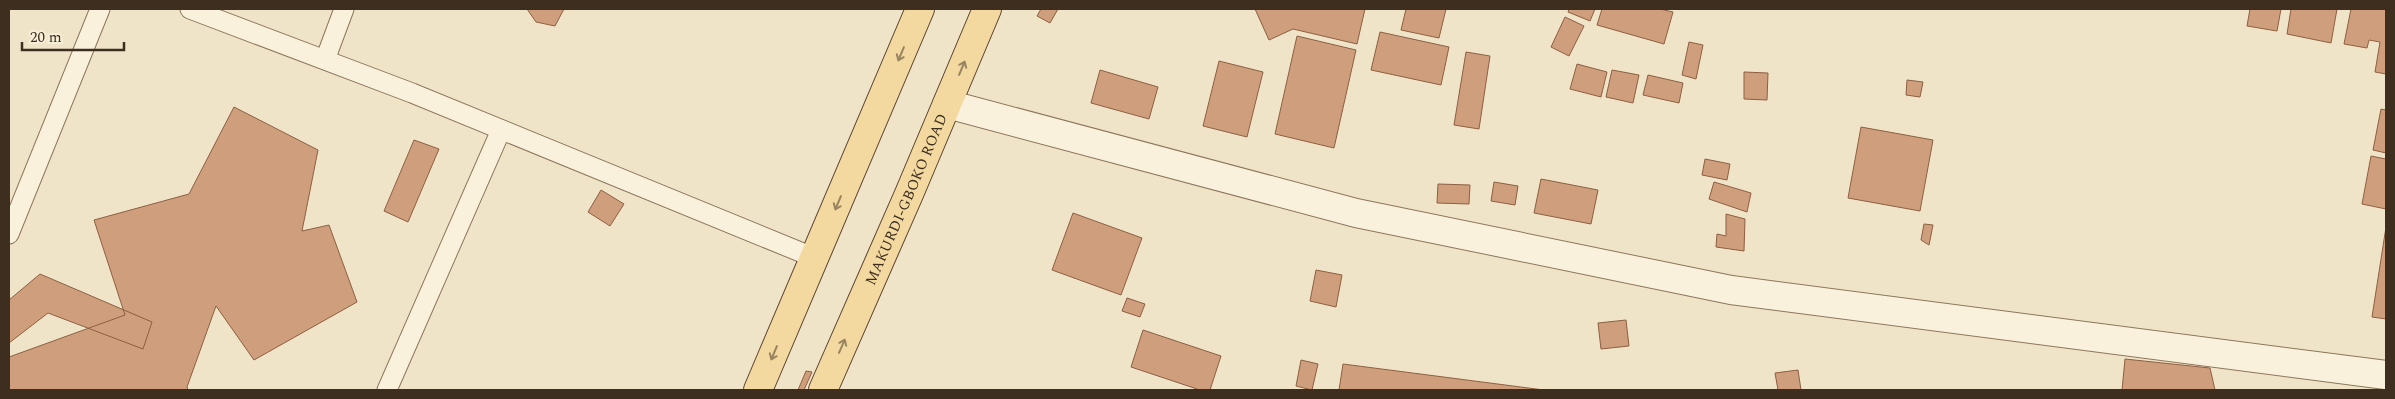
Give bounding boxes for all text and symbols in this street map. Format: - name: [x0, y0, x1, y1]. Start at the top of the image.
- scale bar: [22, 20, 125, 52]
- text: 20 m: [30, 26, 62, 49]
- one-way arrow: [895, 46, 905, 61]
- one-way arrow: [958, 61, 967, 76]
- street label: MAKURDI-GBOKO ROAD: [859, 110, 953, 289]
- one-way arrow: [832, 196, 841, 211]
- one-way arrow: [838, 339, 848, 354]
- one-way arrow: [769, 345, 779, 360]

